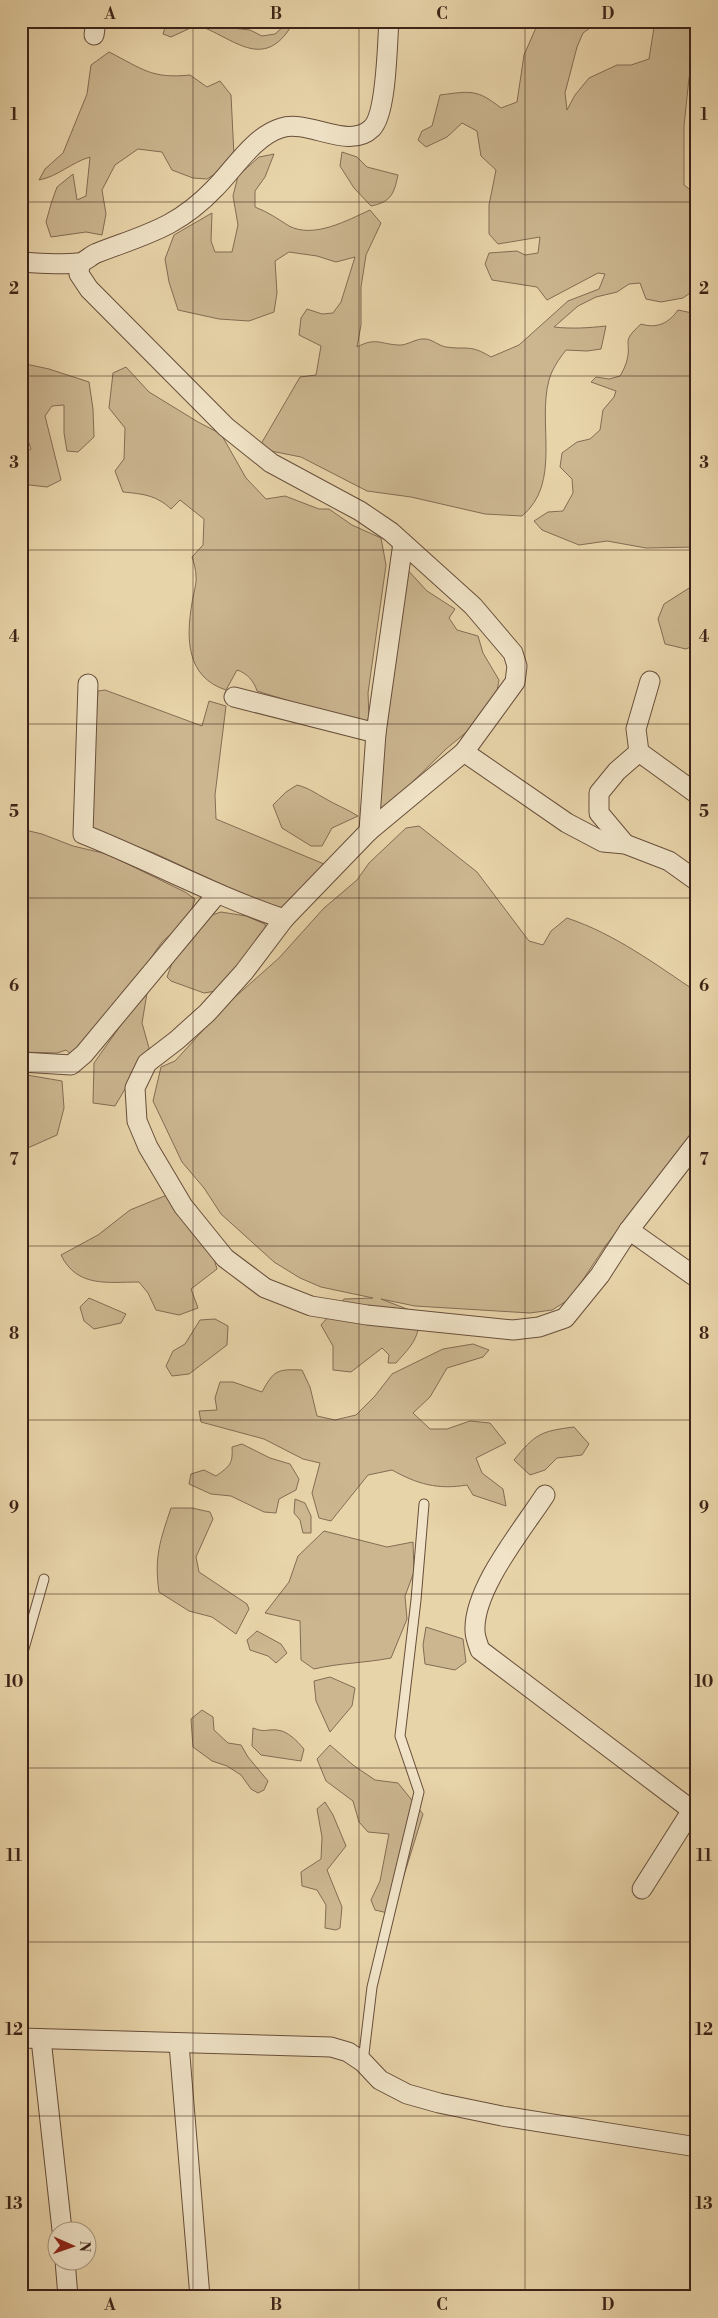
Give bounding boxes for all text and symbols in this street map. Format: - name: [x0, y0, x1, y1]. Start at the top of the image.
- text: A: [103, 4, 116, 24]
- text: B: [270, 4, 282, 24]
- text: C: [436, 4, 448, 24]
- text: D: [602, 4, 615, 24]
- text: 1: [10, 105, 18, 125]
- text: 1: [700, 105, 708, 125]
- text: 2: [9, 279, 19, 299]
- text: 2: [699, 279, 709, 299]
- text: 3: [9, 453, 19, 473]
- text: 3: [699, 453, 709, 473]
- text: 4: [9, 627, 20, 647]
- text: 4: [699, 627, 710, 647]
- text: 5: [9, 802, 19, 822]
- text: 5: [699, 802, 709, 822]
- text: 6: [9, 976, 19, 996]
- text: 6: [699, 976, 709, 996]
- text: 7: [9, 1150, 19, 1170]
- text: 7: [699, 1150, 709, 1170]
- text: 8: [9, 1324, 19, 1344]
- text: 8: [699, 1324, 709, 1344]
- text: 9: [9, 1498, 19, 1518]
- text: 9: [699, 1498, 709, 1518]
- text: 10: [5, 1672, 23, 1692]
- text: 10: [695, 1672, 713, 1692]
- text: 11: [6, 1846, 22, 1866]
- text: 11: [696, 1846, 712, 1866]
- text: 12: [5, 2020, 23, 2040]
- text: 12: [695, 2020, 713, 2040]
- text: 13: [5, 2194, 23, 2214]
- text: 13: [695, 2194, 713, 2214]
- north arrow: [48, 2220, 98, 2270]
- text: N: [75, 2241, 93, 2252]
- text: A: [103, 2295, 116, 2315]
- text: B: [270, 2295, 282, 2315]
- text: C: [436, 2295, 448, 2315]
- text: D: [602, 2295, 615, 2315]

